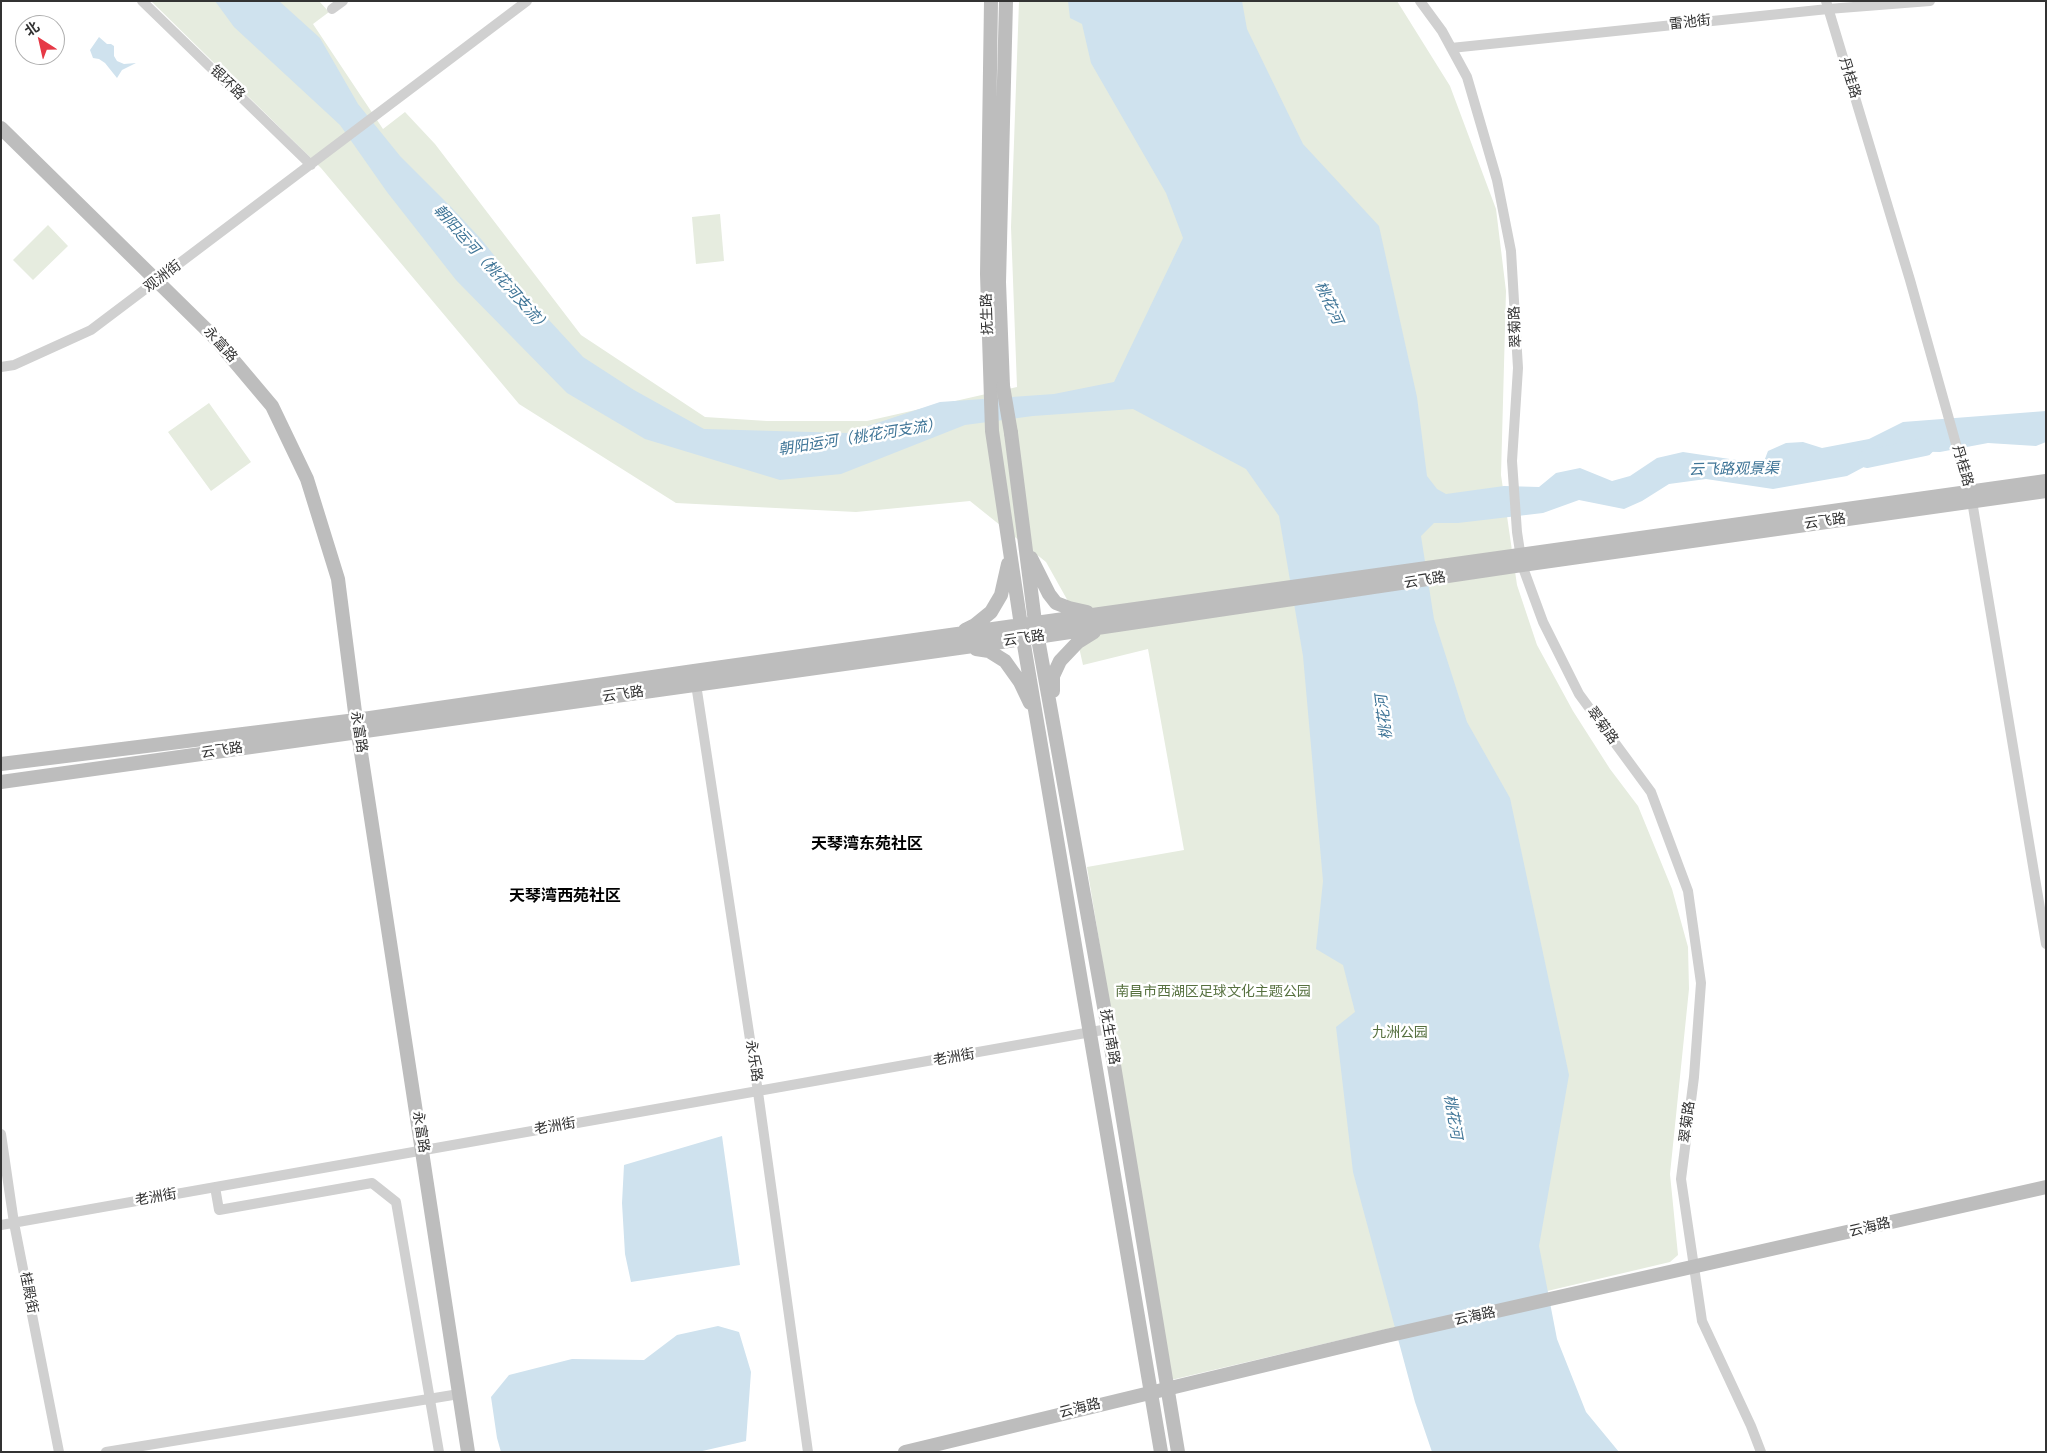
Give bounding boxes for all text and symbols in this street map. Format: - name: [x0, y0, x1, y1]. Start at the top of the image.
- street label: 雷池街: [1668, 12, 1712, 34]
- north arrow: [15, 15, 65, 65]
- text: 北: [22, 18, 42, 39]
- street label: 丹桂路: [1835, 55, 1863, 101]
- street label: 银环路: [206, 62, 248, 104]
- water label: 朝阳运河（桃花河支流）: [429, 202, 553, 336]
- street label: 观洲街: [141, 258, 185, 296]
- water label: 桃花河: [1310, 279, 1346, 327]
- street label: 抚生路: [979, 293, 997, 335]
- street label: 翠菊路: [1507, 306, 1525, 348]
- street label: 永富路: [200, 324, 240, 366]
- water label: 朝阳运河（桃花河支流）: [777, 416, 943, 460]
- street label: 丹桂路: [1948, 443, 1976, 489]
- water label: 云飞路观景渠: [1689, 460, 1779, 480]
- street label: 云飞路: [1803, 511, 1847, 533]
- street label: 云飞路: [1403, 569, 1447, 593]
- street label: 云飞路: [1002, 628, 1046, 650]
- street label: 云飞路: [601, 684, 645, 706]
- water label: 桃花河: [1373, 694, 1397, 740]
- street label: 翠菊路: [1583, 704, 1621, 748]
- street label: 永富路: [346, 710, 370, 754]
- street label: 云飞路: [200, 740, 244, 762]
- district label: 天琴湾东苑社区: [811, 835, 923, 855]
- district label: 天琴湾西苑社区: [509, 887, 621, 907]
- park label: 南昌市西湖区足球文化主题公园: [1115, 984, 1311, 1000]
- street label: 抚生南路: [1096, 1008, 1122, 1066]
- park label: 九洲公园: [1372, 1025, 1428, 1041]
- street label: 永乐路: [741, 1039, 765, 1083]
- street label: 老洲街: [932, 1046, 976, 1070]
- water label: 桃花河: [1439, 1093, 1465, 1141]
- street label: 翠菊路: [1677, 1100, 1699, 1144]
- street label: 永富路: [408, 1110, 432, 1154]
- street label: 老洲街: [533, 1115, 577, 1139]
- street label: 老洲街: [134, 1186, 178, 1210]
- street label: 云海路: [1848, 1215, 1892, 1241]
- street label: 桂殿街: [16, 1271, 40, 1315]
- street label: 云海路: [1453, 1304, 1497, 1330]
- street label: 云海路: [1058, 1396, 1102, 1422]

